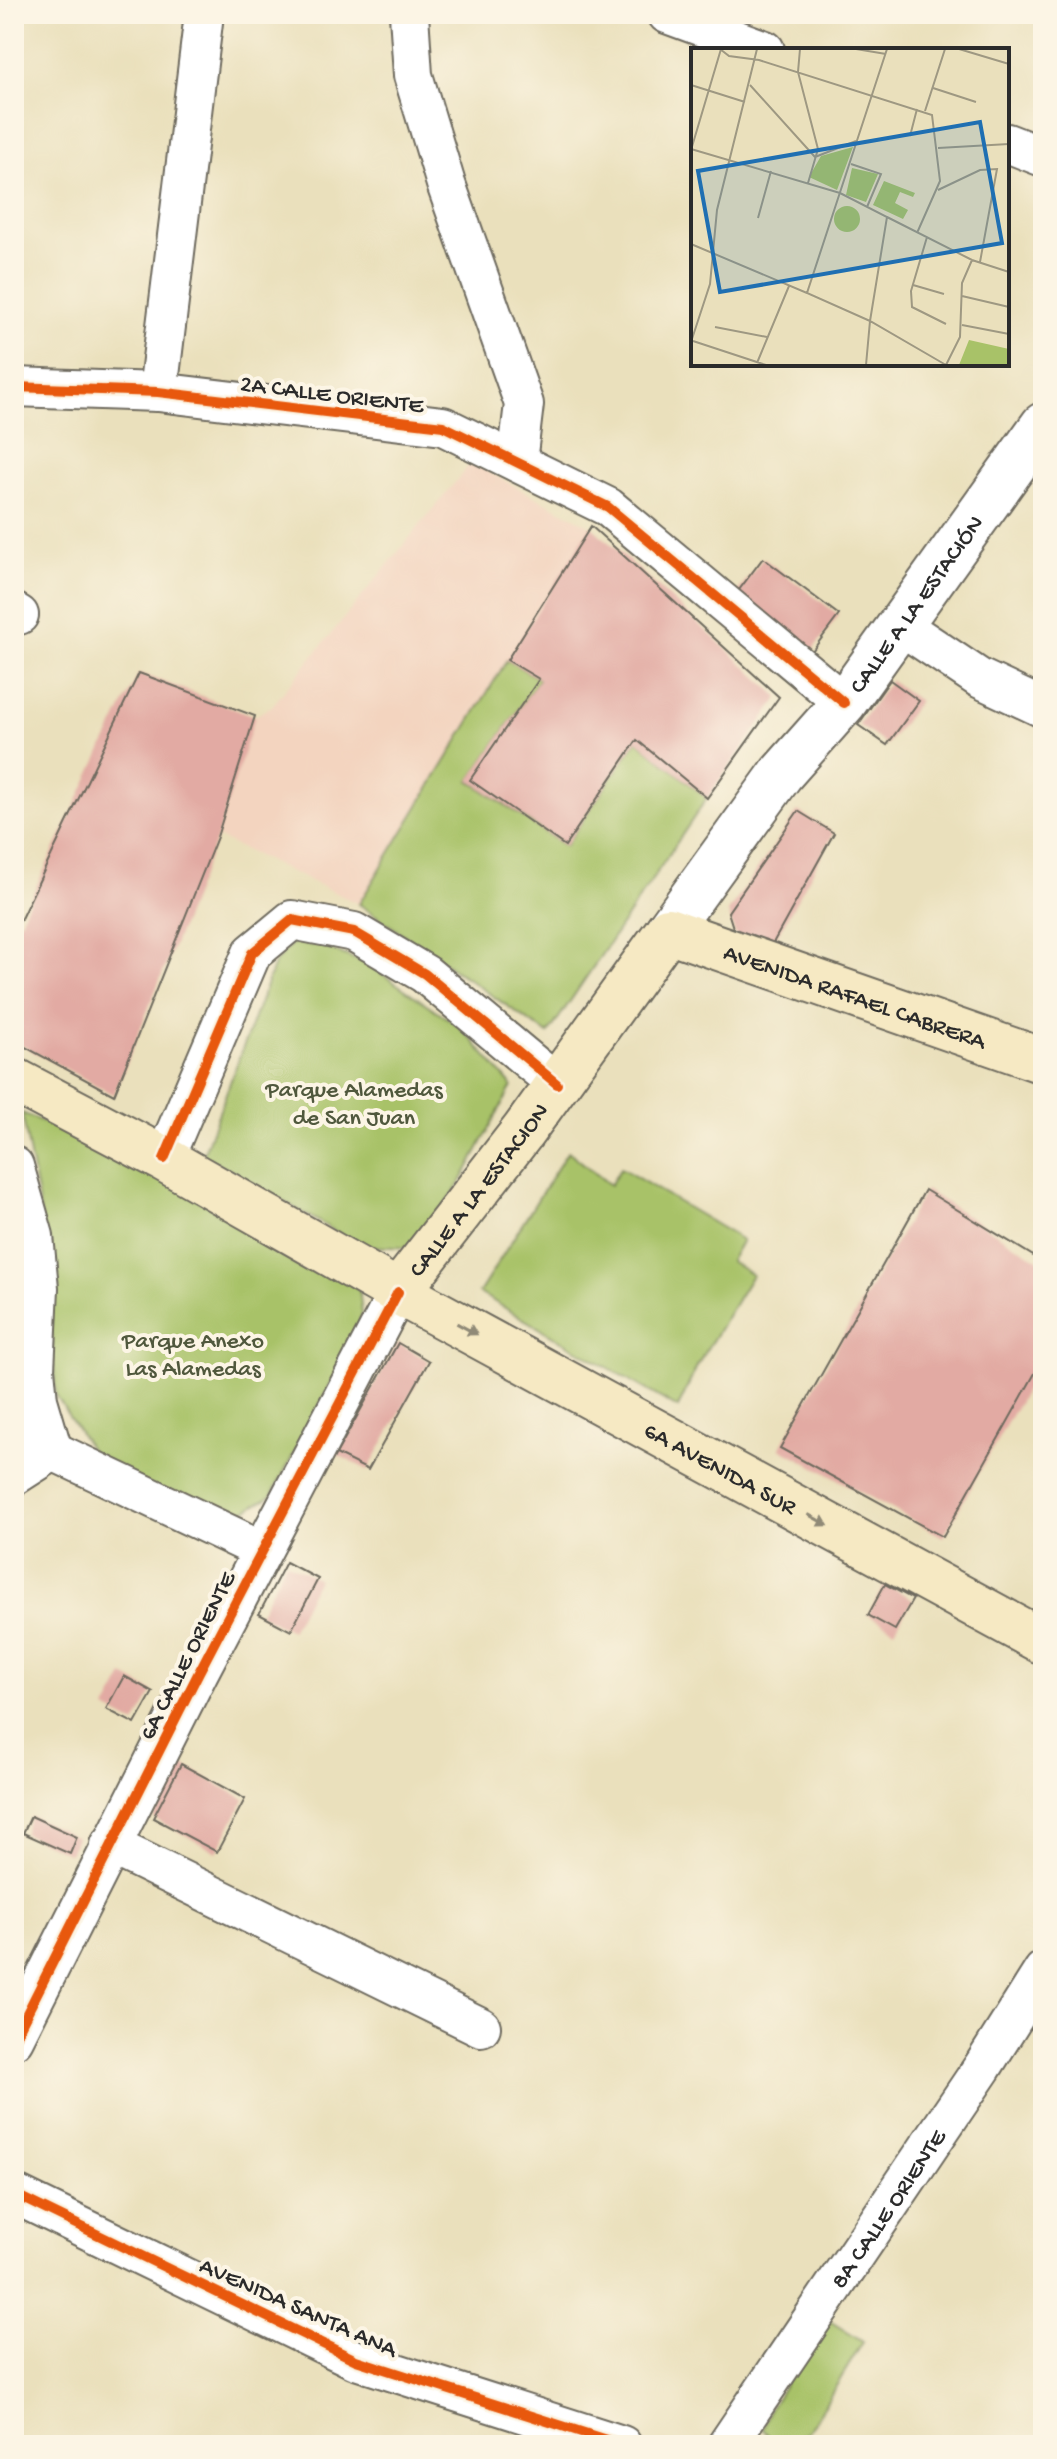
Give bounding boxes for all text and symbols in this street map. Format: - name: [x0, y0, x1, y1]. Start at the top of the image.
- inset map: [691, 48, 1009, 366]
- street label: 2A CALLE ORIENTE: [238, 371, 426, 422]
- street label: CALLE A LA ESTACIÓN: [845, 511, 992, 700]
- street label: AVENIDA RAFAEL CABRERA: [719, 940, 991, 1058]
- park label: Parque Alamedas de San Juan: [264, 1077, 444, 1134]
- street label: CALLE A LA ESTACION: [404, 1098, 557, 1284]
- one-way arrow: [455, 1323, 478, 1336]
- park label: Parque Anexo Las Alamedas: [121, 1328, 264, 1385]
- street label: 6A AVENIDA SUR: [638, 1417, 802, 1524]
- one-way arrow: [807, 1513, 829, 1527]
- street label: 6A CALLE ORIENTE: [134, 1567, 245, 1746]
- street label: 8A CALLE ORIENTE: [826, 2124, 955, 2295]
- street label: AVENIDA SANTA ANA: [194, 2253, 403, 2367]

